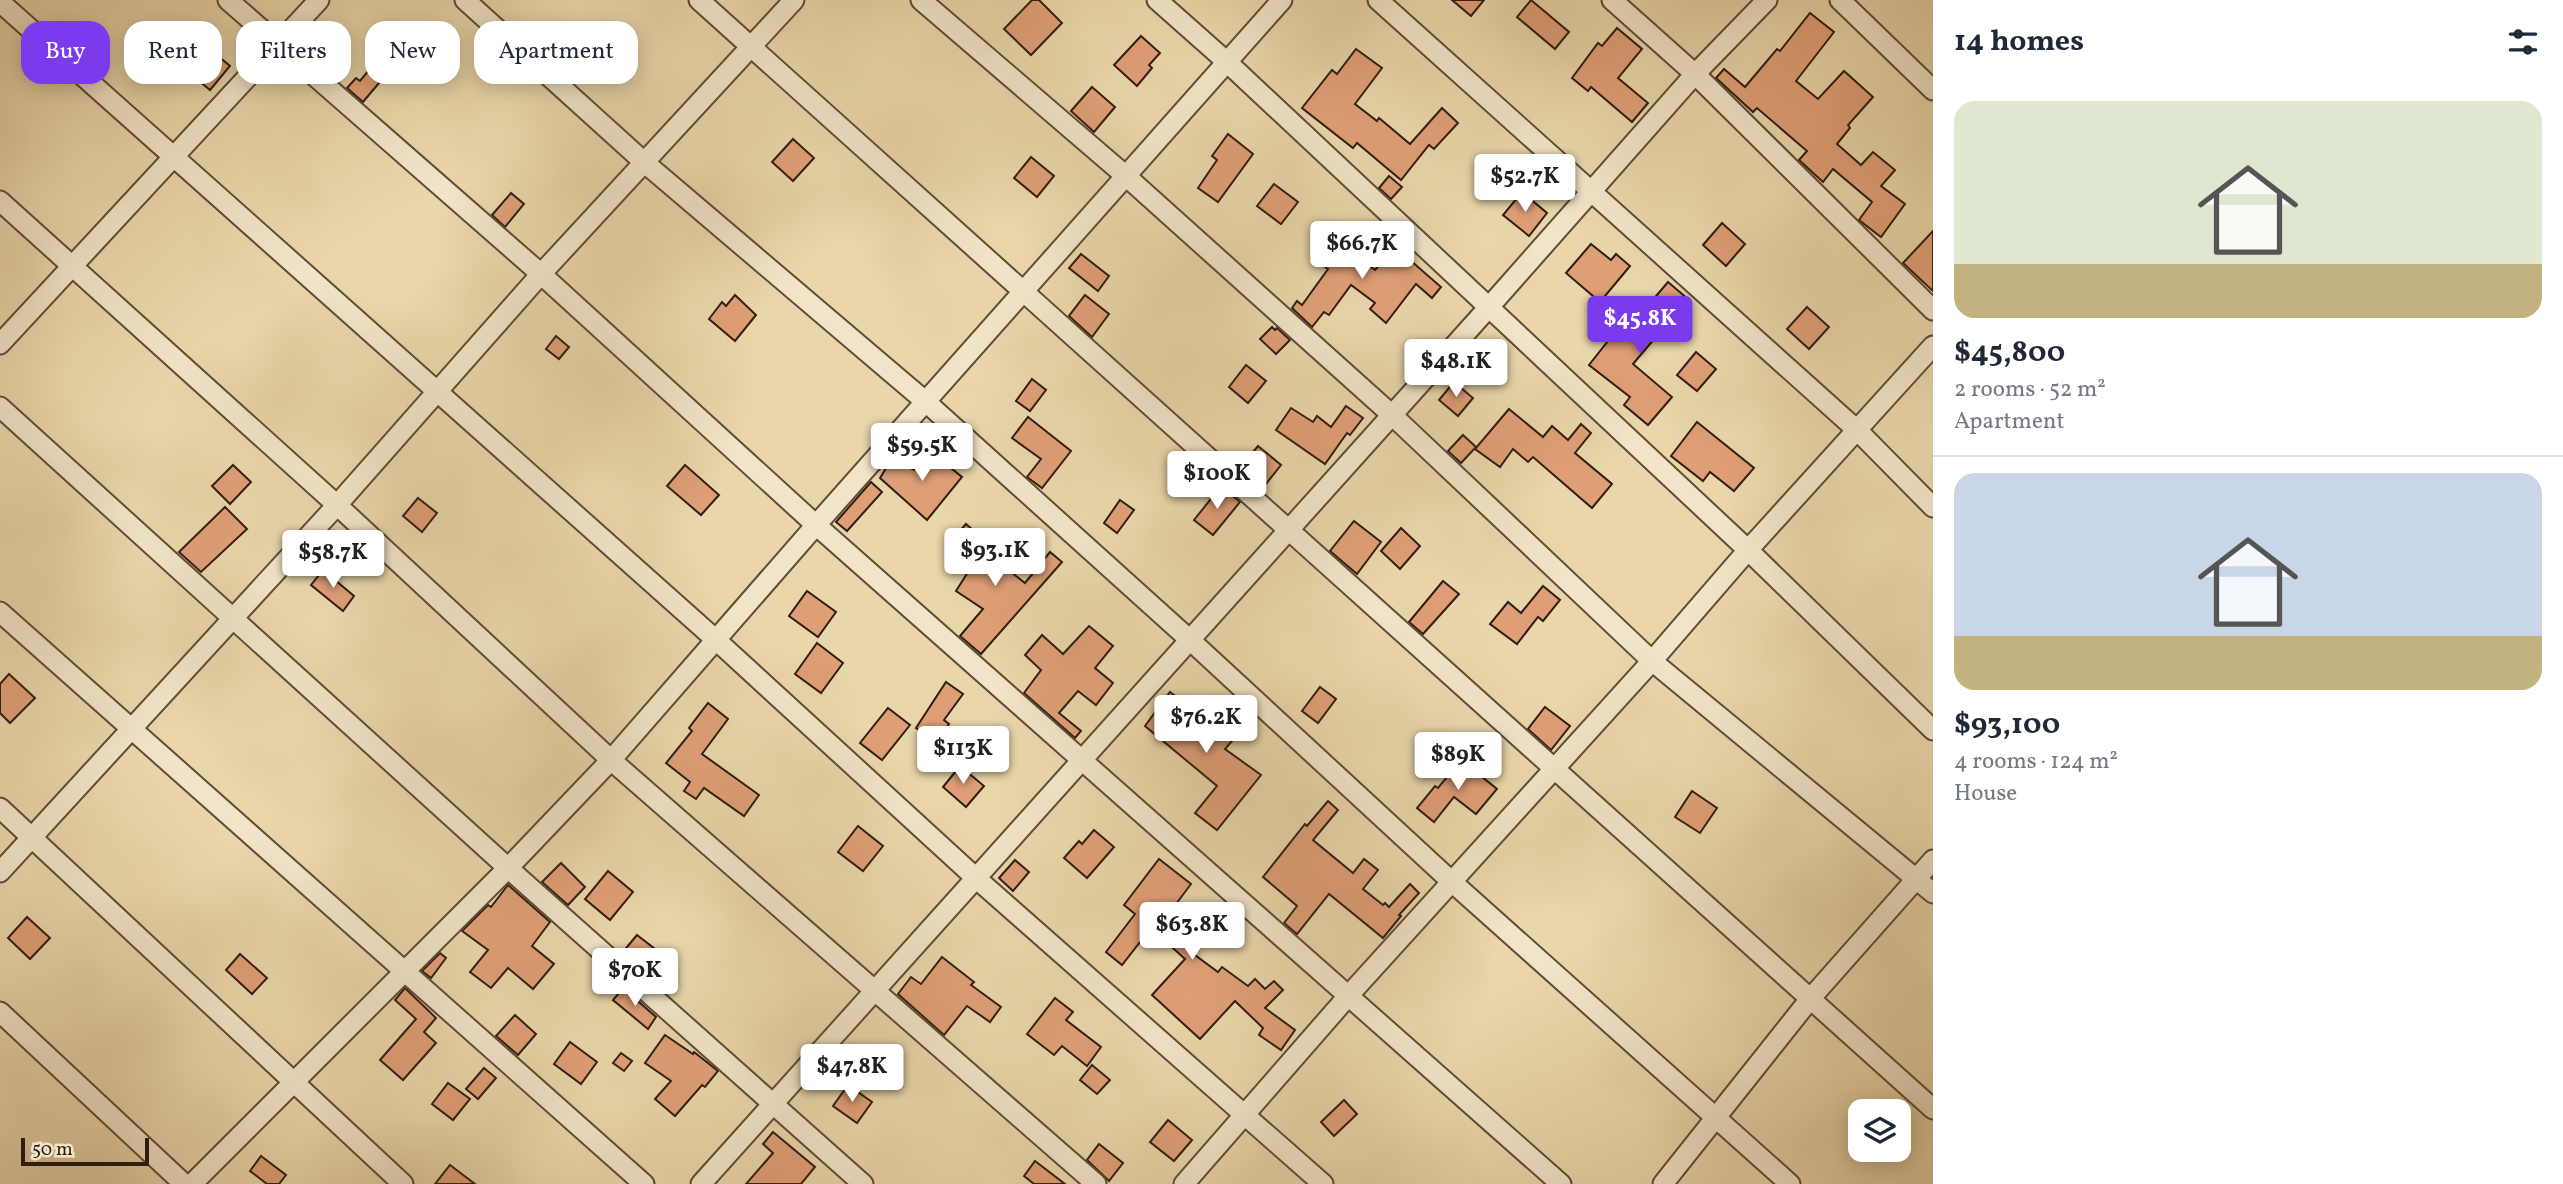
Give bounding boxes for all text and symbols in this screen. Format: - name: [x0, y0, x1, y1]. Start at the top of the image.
- chip: Buy: [21, 21, 110, 84]
- chip: Rent: [124, 21, 222, 84]
- chip: Filters: [236, 21, 351, 84]
- chip: New: [365, 21, 460, 84]
- chip: Apartment: [474, 21, 638, 84]
- text: 14 homes: [1954, 21, 2084, 63]
- icon: filters: [2504, 23, 2542, 61]
- icon: home: [2185, 147, 2311, 273]
- pin: $52.7K: [1468, 154, 1582, 214]
- text: $52.7K: [1490, 161, 1560, 193]
- pin: $66.7K: [1305, 222, 1419, 281]
- text: $66.7K: [1326, 228, 1398, 260]
- pin: $45.8K: [1583, 296, 1697, 356]
- text: $45.8K: [1603, 303, 1677, 335]
- text: $45,800: [1954, 332, 2065, 374]
- pin: $48.1K: [1399, 340, 1513, 399]
- text: $48.1K: [1420, 346, 1492, 378]
- text: 2 rooms · 52 m²: [1954, 374, 2106, 406]
- text: Apartment: [1954, 406, 2065, 438]
- pin: $59.5K: [865, 424, 979, 483]
- text: $59.5K: [887, 430, 957, 462]
- pin: $100K: [1168, 452, 1266, 511]
- text: $100K: [1183, 458, 1251, 490]
- icon: home: [2185, 519, 2311, 645]
- pin: $93.1K: [938, 528, 1052, 588]
- pin: $58.7K: [276, 530, 390, 590]
- text: $93.1K: [960, 535, 1030, 567]
- text: $58.7K: [298, 537, 368, 569]
- pin: $76.2K: [1149, 696, 1263, 755]
- text: $76.2K: [1170, 702, 1242, 734]
- text: $93,100: [1954, 704, 2060, 746]
- pin: $113K: [914, 726, 1012, 786]
- pin: $89K: [1417, 732, 1499, 792]
- text: $113K: [933, 733, 993, 765]
- text: $89K: [1431, 739, 1485, 771]
- text: 4 rooms · 124 m²: [1954, 746, 2118, 778]
- text: House: [1954, 778, 2017, 810]
- pin: $63.8K: [1135, 902, 1249, 962]
- text: $63.8K: [1156, 909, 1228, 941]
- pin: $70K: [594, 948, 676, 1008]
- text: $70K: [608, 955, 662, 987]
- pin: $47.8K: [795, 1044, 909, 1104]
- text: $47.8K: [817, 1051, 887, 1083]
- map controls: [1848, 1099, 1911, 1162]
- button: layers: [1848, 1099, 1911, 1162]
- scale bar: [21, 1135, 149, 1167]
- text: 50 m: [32, 1137, 73, 1163]

